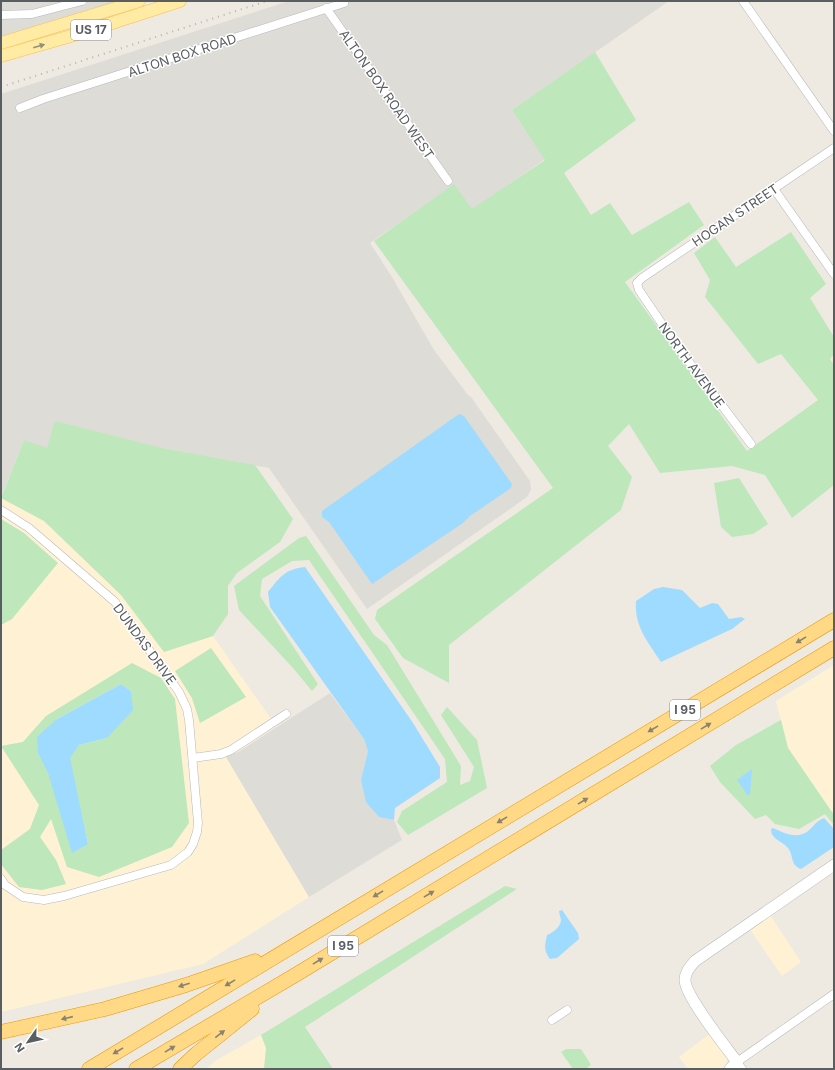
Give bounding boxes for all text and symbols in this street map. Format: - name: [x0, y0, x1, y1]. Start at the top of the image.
- road number: US 17: [71, 20, 111, 40]
- street label: ALTON BOX ROAD WEST: [336, 26, 438, 162]
- street label: ALTON BOX ROAD: [126, 30, 238, 80]
- one-way arrow: [33, 43, 45, 49]
- street label: HOGAN STREET: [689, 180, 781, 250]
- street label: NORTH AVENUE: [656, 319, 728, 411]
- street label: DUNDAS DRIVE: [110, 600, 180, 688]
- one-way arrow: [795, 637, 807, 644]
- road number: I 95: [670, 700, 700, 720]
- one-way arrow: [700, 723, 712, 730]
- one-way arrow: [647, 726, 659, 733]
- one-way arrow: [578, 797, 588, 805]
- one-way arrow: [496, 817, 508, 824]
- one-way arrow: [424, 890, 434, 898]
- one-way arrow: [372, 891, 384, 898]
- road number: I 95: [328, 936, 358, 956]
- one-way arrow: [312, 958, 324, 965]
- one-way arrow: [224, 980, 236, 987]
- one-way arrow: [178, 982, 190, 988]
- one-way arrow: [61, 1015, 73, 1021]
- north arrow: [8, 1022, 48, 1062]
- one-way arrow: [215, 1030, 226, 1038]
- text: N: [12, 1040, 28, 1055]
- one-way arrow: [164, 1046, 176, 1053]
- one-way arrow: [112, 1047, 124, 1054]

